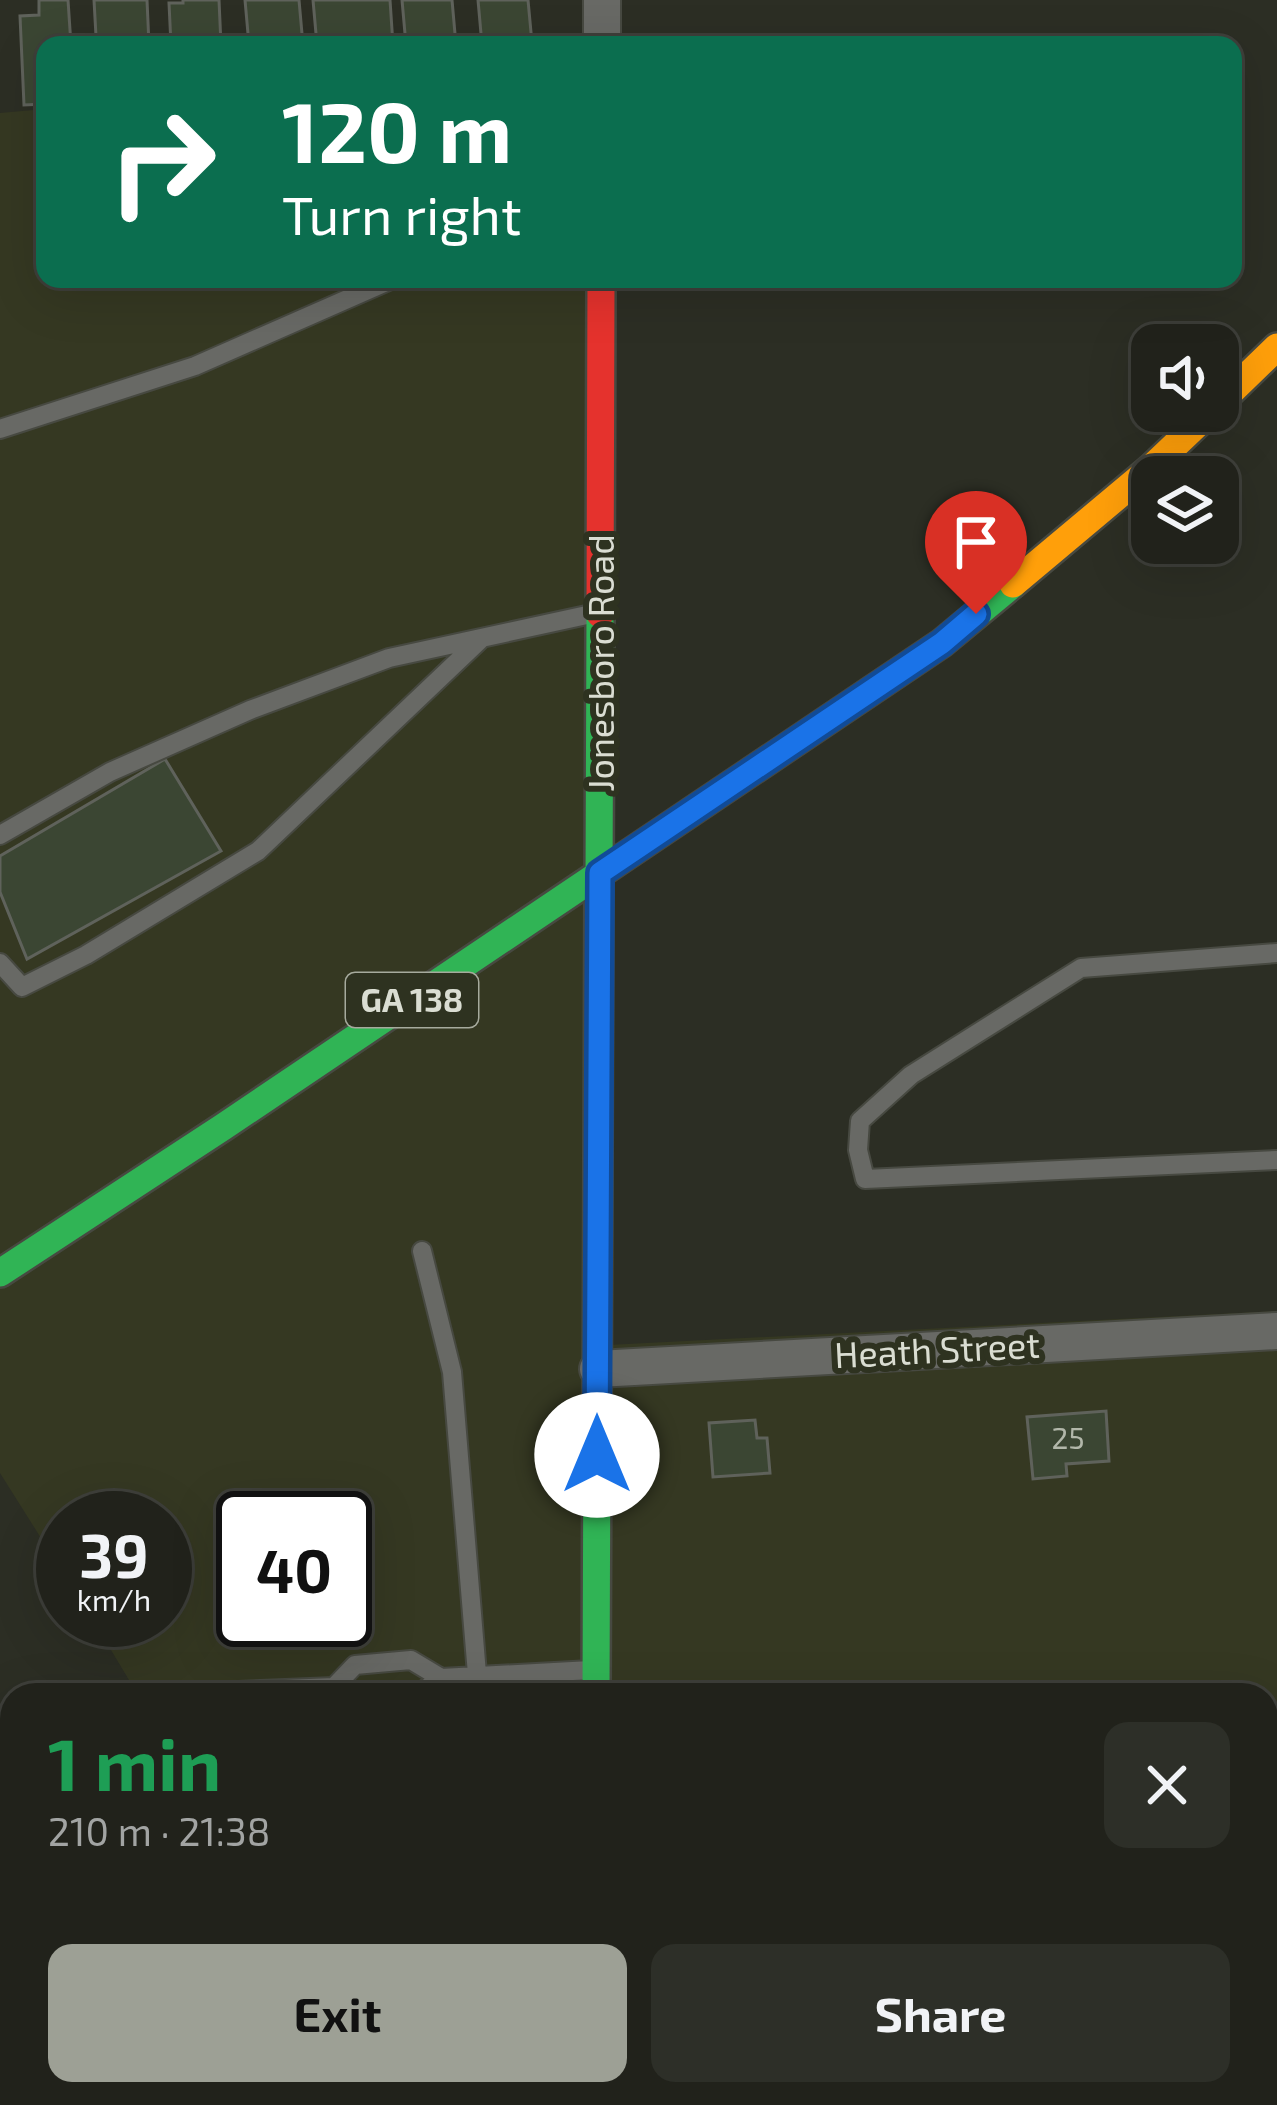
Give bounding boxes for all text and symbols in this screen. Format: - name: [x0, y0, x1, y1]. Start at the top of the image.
- text: 120 m: [282, 79, 512, 180]
- icon: right: [84, 84, 240, 240]
- text: Turn right: [282, 181, 522, 246]
- map controls: [1131, 324, 1239, 564]
- button: sound: [1131, 324, 1239, 432]
- button: layers: [1131, 456, 1239, 564]
- pin: [925, 491, 1027, 614]
- icon: arrive: [943, 509, 1009, 575]
- street label: Jonesboro Road: [578, 534, 621, 792]
- road number: GA 138: [346, 973, 478, 1027]
- street label: Heath Street: [833, 1322, 1041, 1375]
- position arrow: [534, 1392, 660, 1518]
- house number: 25: [1052, 1419, 1084, 1455]
- speed limit sign: 40: [216, 1491, 372, 1647]
- text: 39: [79, 1518, 149, 1590]
- text: km/h: [77, 1581, 151, 1617]
- text: 1 min: [48, 1719, 221, 1805]
- button: close: [1104, 1722, 1230, 1848]
- text: 210 m · 21:38: [48, 1807, 270, 1854]
- button: Exit: [48, 1944, 627, 2082]
- button: Share: [651, 1944, 1230, 2082]

